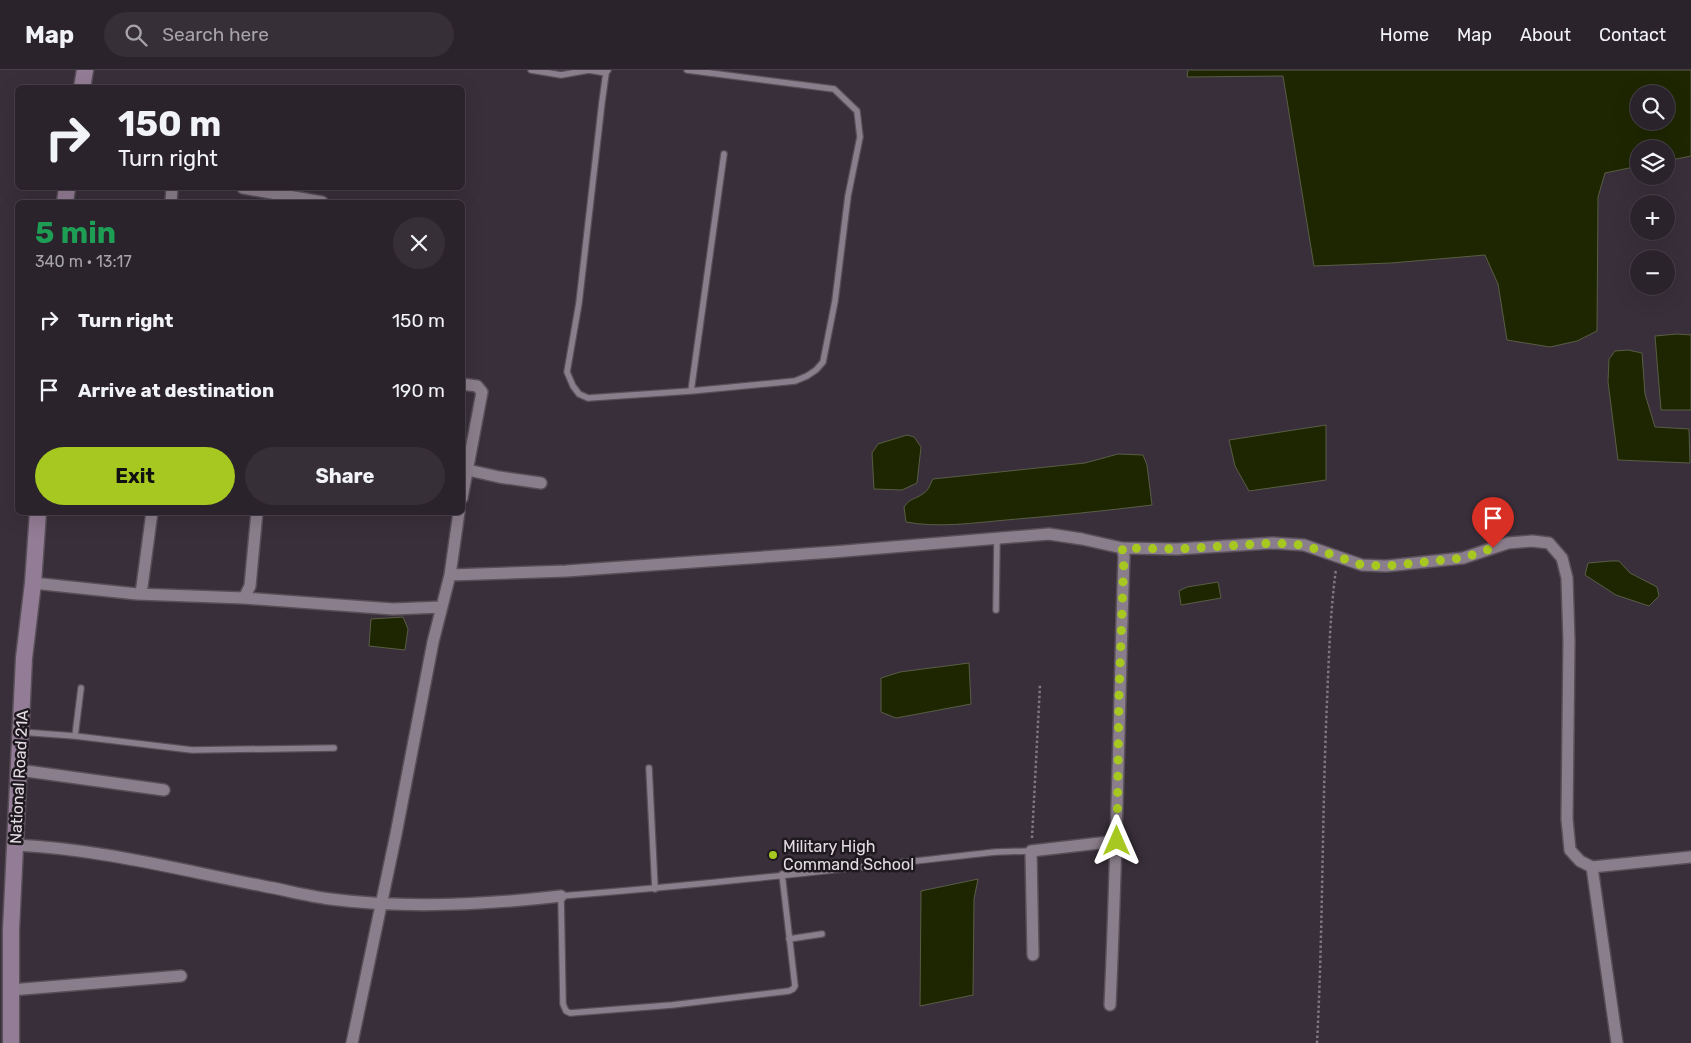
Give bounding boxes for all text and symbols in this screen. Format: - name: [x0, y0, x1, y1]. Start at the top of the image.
- search box: [104, 12, 454, 57]
- text: Map: [25, 21, 74, 49]
- icon: search: [122, 21, 150, 49]
- text: Search here: [162, 23, 269, 46]
- text: Home: [1380, 24, 1429, 46]
- text: Map: [1457, 24, 1492, 46]
- text: About: [1520, 24, 1571, 46]
- text: Contact: [1599, 24, 1666, 46]
- map controls: [1630, 85, 1675, 295]
- button: search: [1630, 85, 1675, 130]
- text: 150 m: [118, 103, 221, 145]
- icon: right: [35, 105, 100, 170]
- button: layers: [1630, 140, 1675, 185]
- text: Turn right: [118, 145, 218, 172]
- button: +: [1630, 195, 1675, 240]
- text: 5 min: [35, 215, 116, 251]
- button: close: [393, 217, 445, 269]
- button: −: [1630, 250, 1675, 295]
- text: 340 m · 13:17: [35, 252, 132, 271]
- icon: right: [35, 306, 63, 334]
- text: Turn right: [78, 309, 173, 332]
- text: 150 m: [392, 309, 445, 332]
- icon: arrive: [35, 376, 63, 404]
- text: Arrive at destination: [78, 379, 274, 402]
- text: 190 m: [392, 379, 445, 402]
- button: Exit: [35, 447, 235, 505]
- button: Share: [245, 447, 445, 505]
- pin: [1472, 497, 1514, 548]
- icon: arrive: [1479, 504, 1507, 532]
- street label: National Road 21A: [6, 709, 32, 845]
- position arrow: [1090, 814, 1142, 866]
- place label: Military High Command School: [783, 837, 914, 874]
- marker: Military High Command School: [767, 849, 779, 861]

